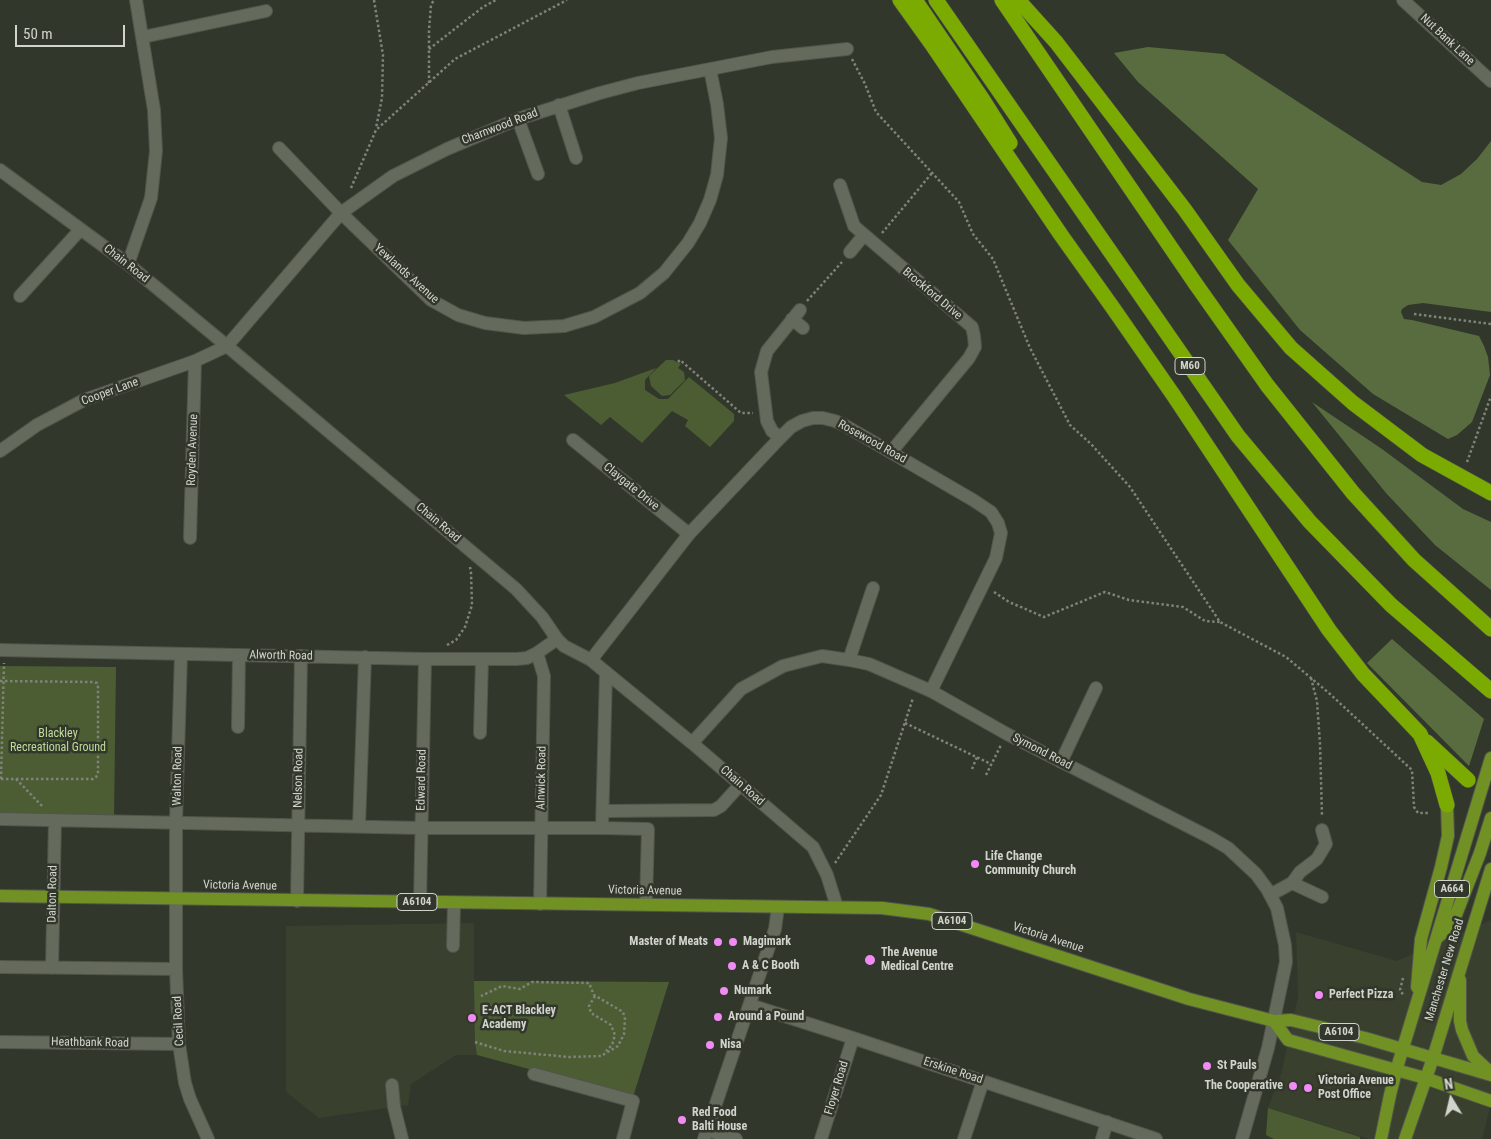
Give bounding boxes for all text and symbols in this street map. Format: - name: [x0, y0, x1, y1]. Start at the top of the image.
- street label: Nut Bank Lane: [1417, 11, 1477, 69]
- scale bar: [18, 15, 128, 47]
- text: 50 m: [23, 25, 53, 43]
- street label: Charnwood Road: [460, 106, 540, 148]
- street label: Yewlands Avenue: [371, 241, 441, 307]
- street label: Chain Road: [100, 242, 152, 286]
- street label: Brockford Drive: [899, 265, 965, 323]
- road number: M60: [1175, 358, 1205, 374]
- street label: Cooper Lane: [79, 375, 141, 409]
- street label: Royden Avenue: [185, 414, 201, 486]
- street label: Rosewood Road: [835, 417, 909, 467]
- street label: Claygate Drive: [600, 460, 662, 514]
- street label: Chain Road: [413, 500, 463, 546]
- street label: Alworth Road: [249, 648, 313, 664]
- park label: Blackley Recreational Ground: [10, 727, 106, 755]
- street label: Symond Road: [1010, 731, 1074, 773]
- street label: Walton Road: [170, 746, 186, 806]
- street label: Alnwick Road: [534, 746, 550, 810]
- street label: Nelson Road: [291, 748, 307, 808]
- street label: Edward Road: [414, 749, 430, 811]
- street label: Chain Road: [717, 763, 767, 809]
- place label: Life Change Community Church: [985, 850, 1076, 878]
- marker: Life Change Community Church: [969, 858, 981, 870]
- street label: Dalton Road: [45, 865, 61, 923]
- street label: Victoria Avenue: [203, 878, 277, 894]
- road number: A664: [1434, 881, 1470, 898]
- street label: Victoria Avenue: [608, 883, 682, 899]
- road number: A6104: [397, 894, 437, 910]
- road number: A6104: [932, 912, 972, 929]
- street label: Manchester New Road: [1423, 917, 1467, 1023]
- street label: Victoria Avenue: [1011, 920, 1085, 956]
- place label: Master of Meats: [629, 935, 708, 949]
- place label: Magimark: [743, 935, 791, 949]
- marker: Master of Meats: [712, 936, 724, 948]
- marker: Magimark: [727, 936, 739, 948]
- place label: The Avenue Medical Centre: [881, 946, 954, 974]
- marker: The Avenue Medical Centre: [863, 953, 877, 967]
- place label: A & C Booth: [742, 959, 800, 973]
- marker: A & C Booth: [726, 960, 738, 972]
- place label: Numark: [734, 984, 772, 998]
- marker: Numark: [718, 985, 730, 997]
- place label: Perfect Pizza: [1329, 988, 1393, 1002]
- marker: Perfect Pizza: [1313, 989, 1325, 1001]
- street label: Cecil Road: [170, 995, 188, 1047]
- place label: E-ACT Blackley Academy: [482, 1004, 556, 1032]
- place label: Around a Pound: [728, 1010, 804, 1024]
- marker: Around a Pound: [712, 1011, 724, 1023]
- marker: E-ACT Blackley Academy: [466, 1012, 478, 1024]
- road number: A6104: [1319, 1024, 1359, 1040]
- street label: Heathbank Road: [51, 1035, 129, 1051]
- place label: Nisa: [720, 1038, 741, 1052]
- marker: Nisa: [704, 1039, 716, 1051]
- street label: Erskine Road: [922, 1055, 984, 1087]
- street label: Floyer Road: [822, 1059, 852, 1117]
- place label: St Pauls: [1217, 1059, 1257, 1073]
- marker: St Pauls: [1201, 1060, 1213, 1072]
- place label: Victoria Avenue Post Office: [1318, 1074, 1394, 1102]
- north arrow: [1426, 1074, 1476, 1124]
- text: N: [1443, 1076, 1454, 1093]
- place label: The Cooperative: [1204, 1079, 1283, 1093]
- marker: The Cooperative: [1287, 1080, 1299, 1092]
- marker: Victoria Avenue Post Office: [1302, 1082, 1314, 1094]
- place label: Red Food Balti House: [692, 1106, 747, 1134]
- marker: Red Food Balti House: [676, 1114, 688, 1126]

